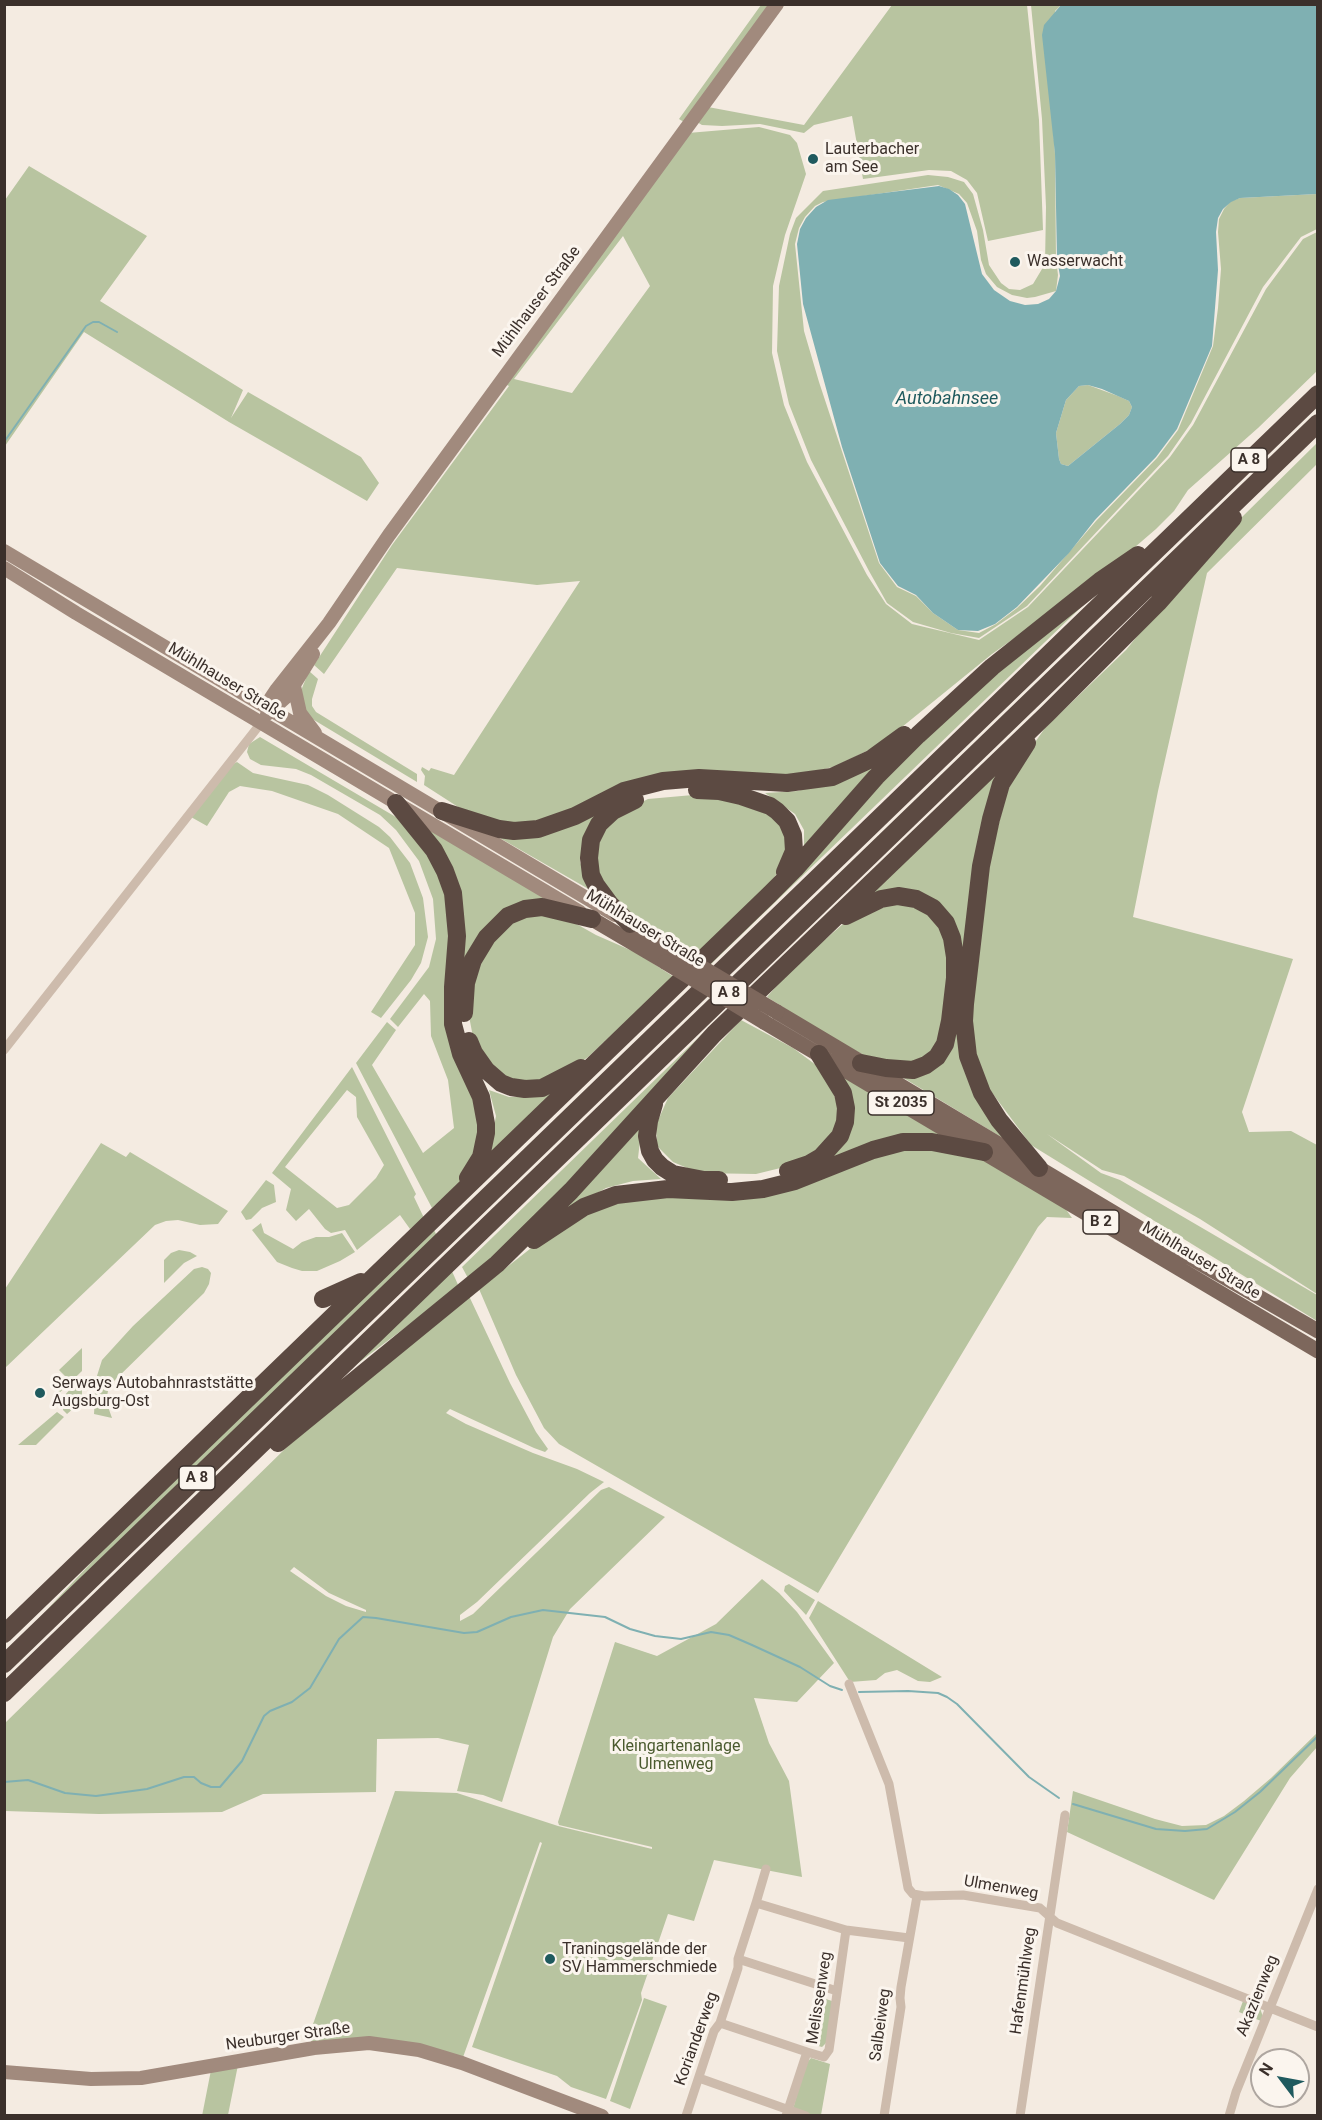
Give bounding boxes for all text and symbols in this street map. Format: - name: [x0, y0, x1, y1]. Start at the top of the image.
- place label: Lauterbacher am See: [825, 140, 919, 178]
- marker: Lauterbacher am See: [806, 152, 820, 166]
- street label: Mühlhauser Straße: [489, 243, 585, 361]
- place label: Wasserwacht: [1027, 252, 1123, 272]
- marker: Wasserwacht: [1008, 255, 1022, 269]
- water label: Autobahnsee: [896, 388, 998, 410]
- road number: A 8: [1231, 448, 1267, 472]
- street label: Mühlhauser Straße: [164, 639, 290, 725]
- street label: Mühlhauser Straße: [582, 886, 708, 972]
- road number: A 8: [711, 981, 747, 1005]
- road number: St 2035: [868, 1091, 934, 1115]
- road number: B 2: [1083, 1210, 1119, 1234]
- street label: Mühlhauser Straße: [1138, 1218, 1264, 1304]
- place label: Serways Autobahnraststätte Augsburg-Ost: [52, 1374, 253, 1412]
- marker: Serways Autobahnraststätte Augsburg-Ost: [33, 1386, 47, 1400]
- road number: A 8: [179, 1466, 215, 1490]
- park label: Kleingartenanlage Ulmenweg: [612, 1737, 740, 1775]
- street label: Ulmenweg: [962, 1872, 1040, 1904]
- street label: Hafenmühlweg: [1007, 1926, 1041, 2036]
- place label: Traningsgelände der SV Hammerschmiede: [562, 1940, 717, 1978]
- street label: Melissenweg: [803, 1950, 837, 2046]
- marker: Traningsgelände der SV Hammerschmiede: [543, 1952, 557, 1966]
- street label: Akazienweg: [1233, 1953, 1283, 2039]
- street label: Salbeiweg: [866, 1988, 896, 2062]
- street label: Korianderweg: [671, 1990, 723, 2088]
- street label: Neuburger Straße: [225, 2019, 351, 2055]
- north arrow: [1250, 2048, 1310, 2108]
- text: N: [1255, 2059, 1277, 2079]

